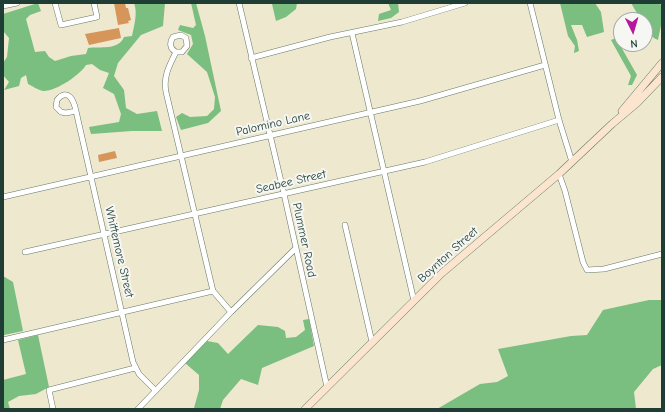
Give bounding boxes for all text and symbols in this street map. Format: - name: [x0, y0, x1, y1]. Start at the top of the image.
- north arrow: [613, 12, 653, 52]
- text: N: [630, 37, 638, 50]
- street label: Palomino Lane: [235, 108, 311, 140]
- street label: Seabee Street: [255, 167, 327, 197]
- street label: Plummer Road: [289, 201, 319, 279]
- street label: Whittemore Street: [102, 205, 136, 299]
- street label: Boynton Street: [415, 224, 481, 286]

